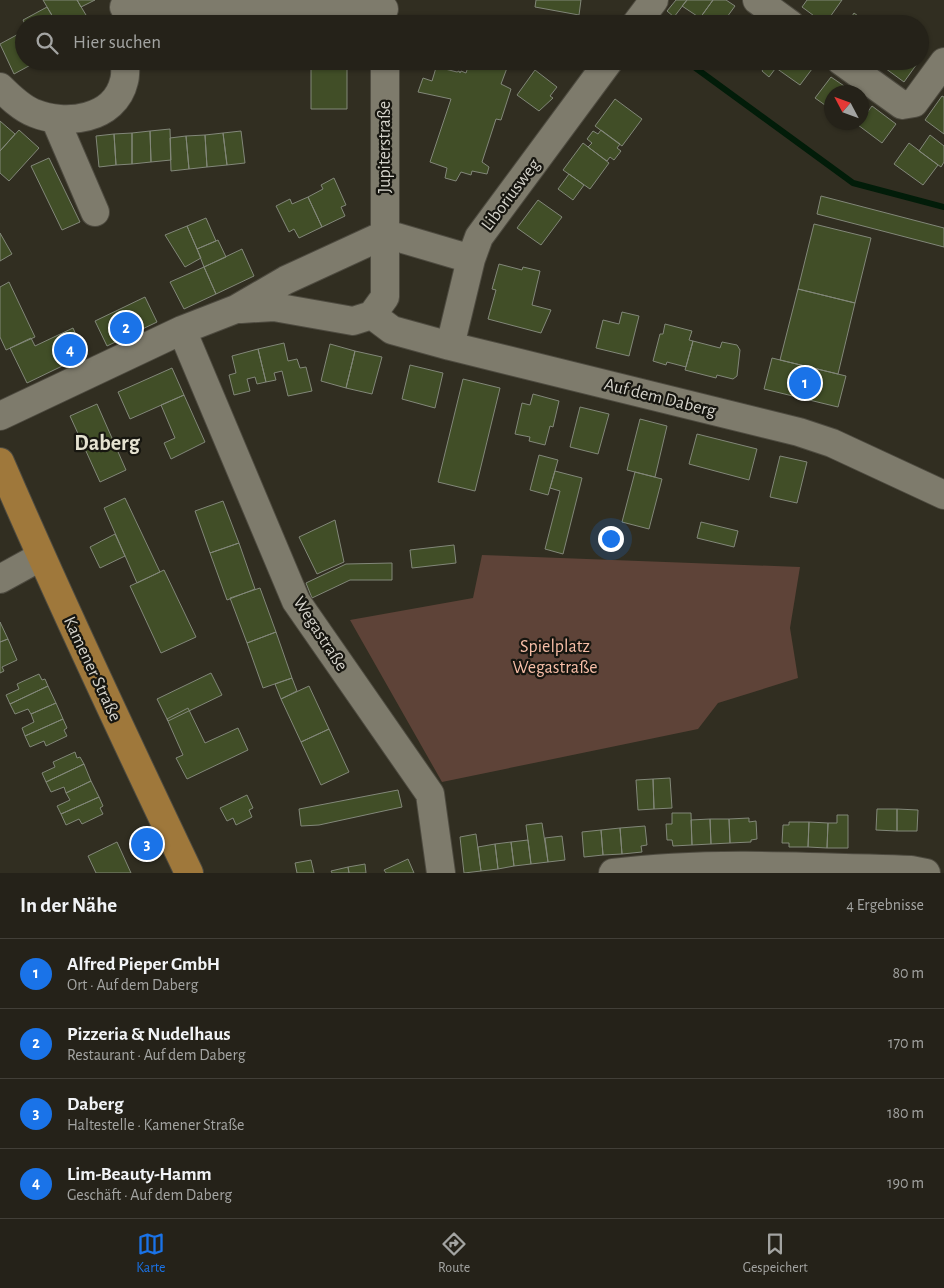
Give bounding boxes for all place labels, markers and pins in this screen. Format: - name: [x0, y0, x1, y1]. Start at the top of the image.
- pin: 2: [110, 309, 142, 347]
- pin: 4: [54, 331, 86, 369]
- pin: 1: [789, 364, 821, 402]
- pin: 3: [131, 825, 163, 863]

